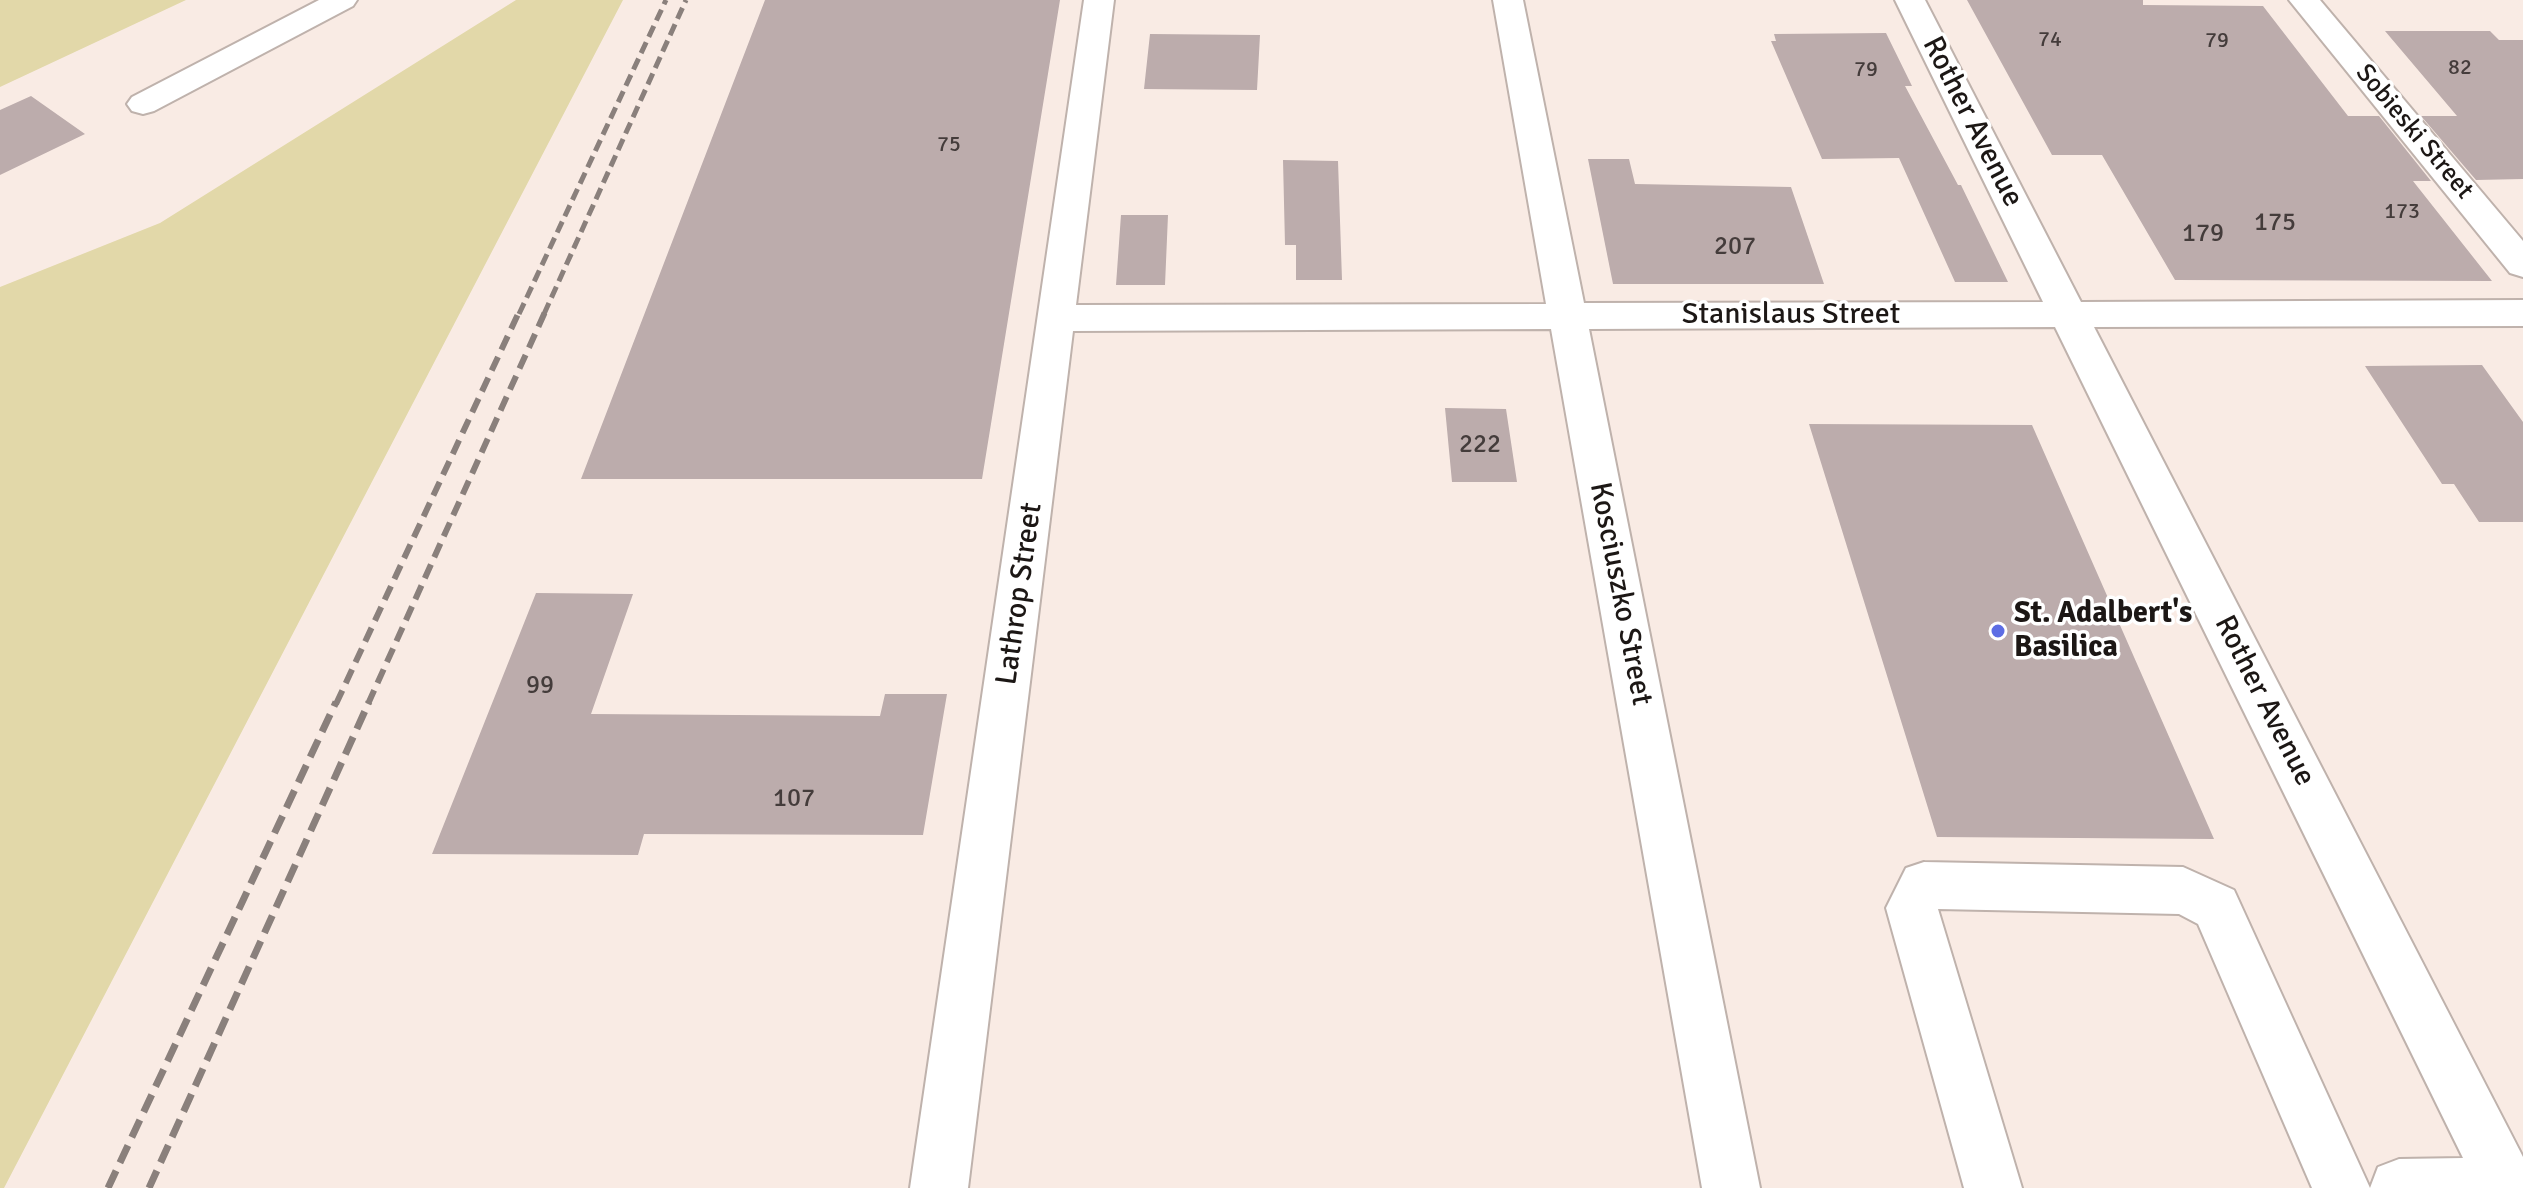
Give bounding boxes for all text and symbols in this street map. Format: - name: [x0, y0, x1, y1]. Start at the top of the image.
- house number: 74: [2038, 27, 2062, 53]
- house number: 79: [2205, 28, 2229, 54]
- street label: Rother Avenue: [1914, 31, 2030, 213]
- house number: 82: [2448, 55, 2472, 81]
- house number: 79: [1854, 57, 1878, 83]
- street label: Sobieski Street: [2349, 58, 2479, 206]
- house number: 75: [937, 132, 961, 158]
- house number: 173: [2384, 199, 2420, 225]
- house number: 175: [2254, 207, 2296, 239]
- house number: 179: [2182, 218, 2224, 250]
- house number: 207: [1714, 231, 1756, 263]
- street label: Stanislaus Street: [1682, 297, 1900, 333]
- house number: 222: [1459, 429, 1501, 461]
- street label: Kosciuszko Street: [1581, 479, 1659, 709]
- street label: Lathrop Street: [989, 500, 1051, 688]
- place label: St. Adalbert's Basilica: [2014, 596, 2192, 666]
- street label: Rother Avenue: [2206, 610, 2322, 792]
- marker: St. Adalbert's Basilica: [1989, 622, 2007, 640]
- house number: 99: [526, 670, 554, 702]
- house number: 107: [773, 783, 815, 815]

